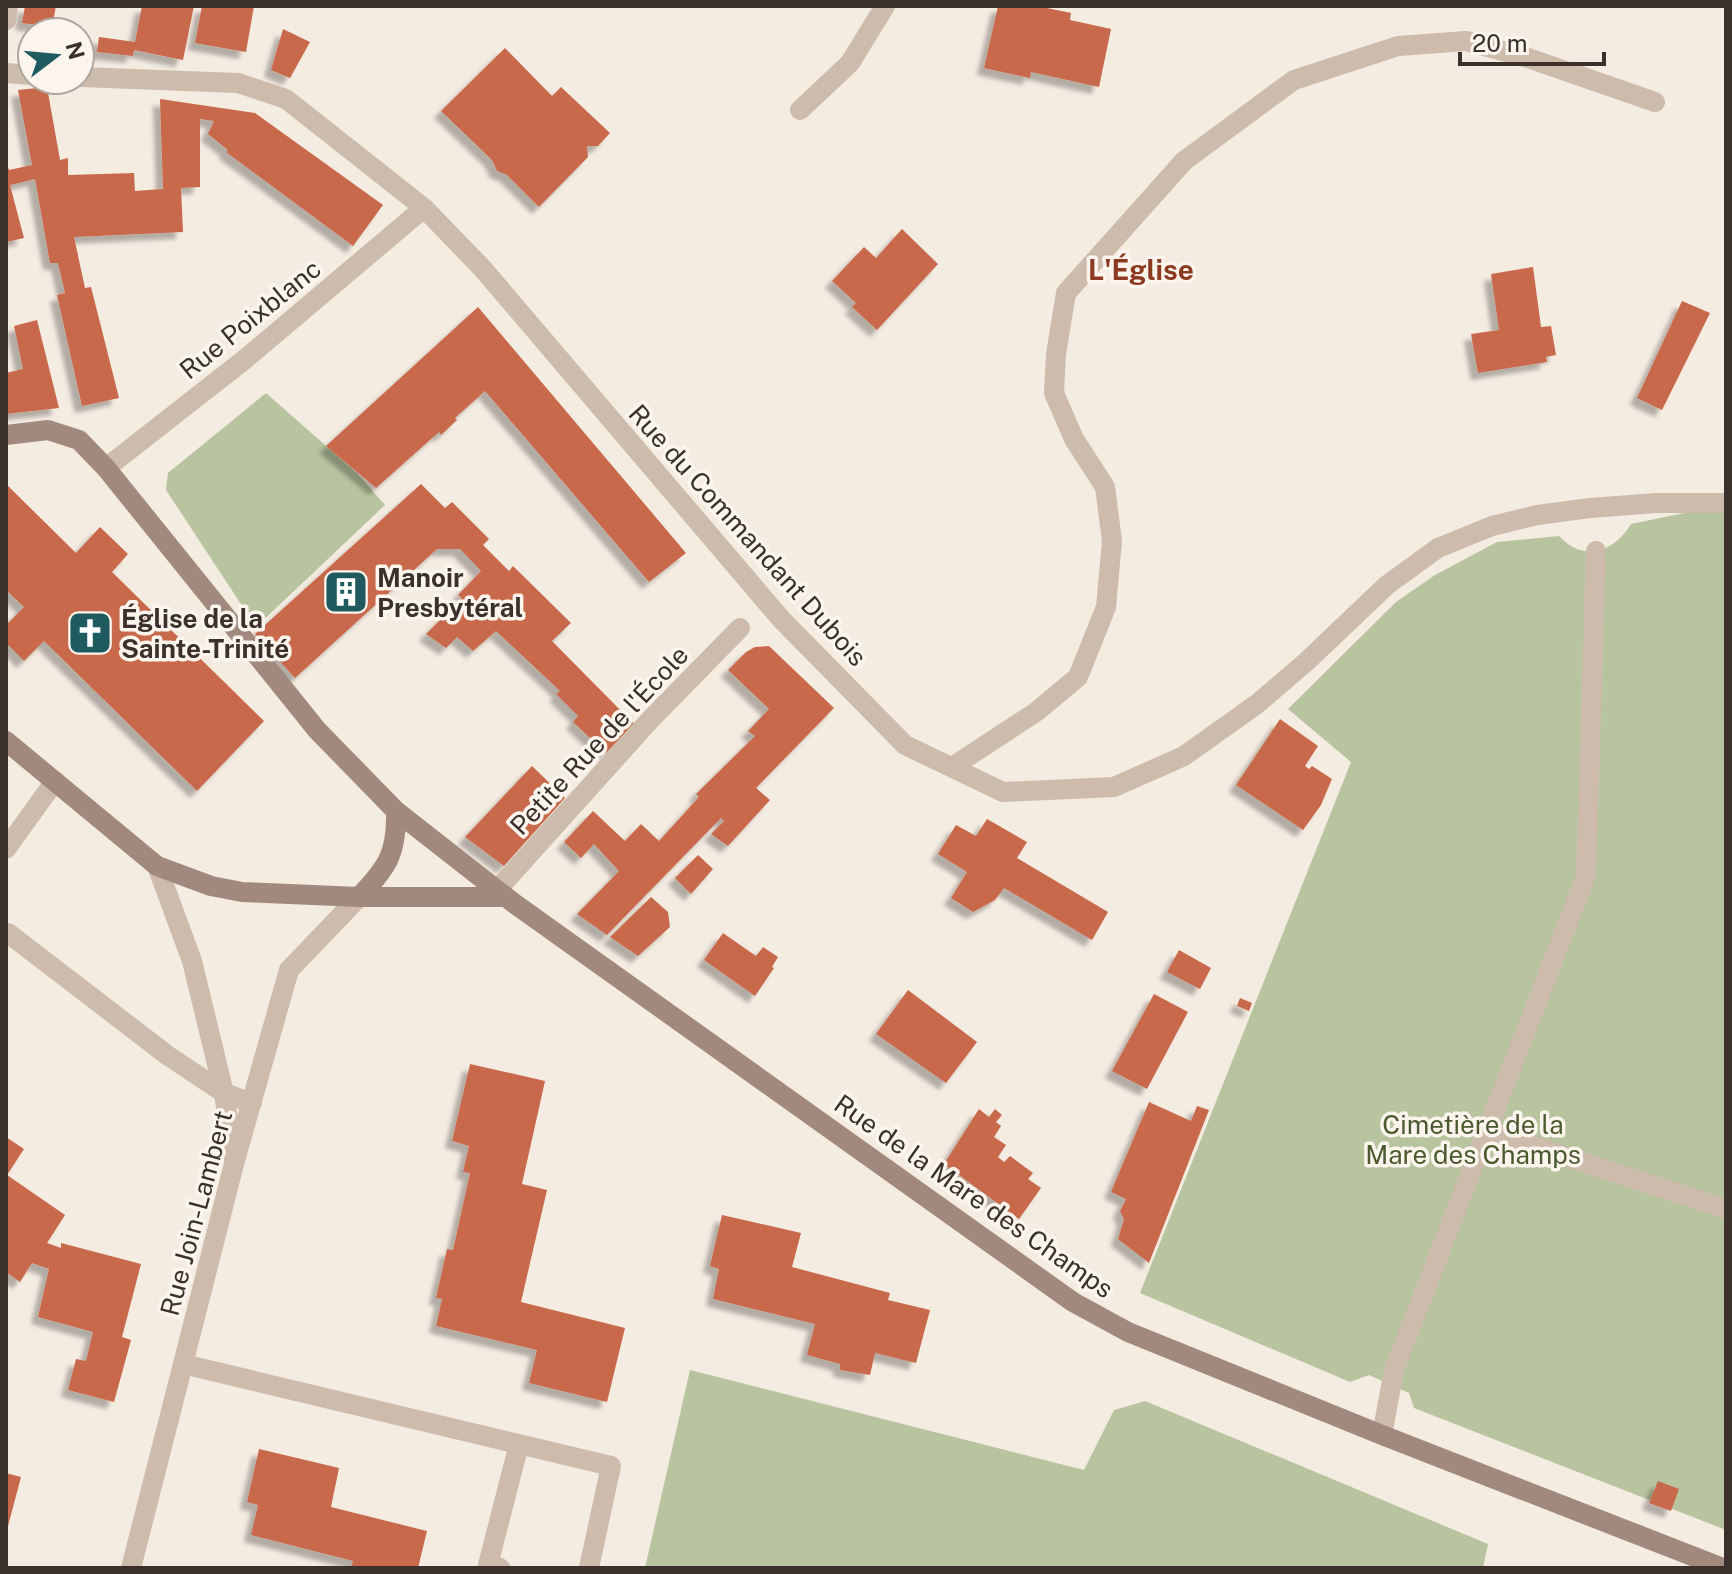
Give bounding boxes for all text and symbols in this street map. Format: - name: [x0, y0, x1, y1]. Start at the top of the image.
- north arrow: [16, 16, 96, 96]
- scale bar: [1460, 16, 1604, 66]
- text: 20 m: [1472, 29, 1528, 57]
- text: N: [60, 39, 90, 62]
- street label: Rue Poixblanc: [173, 253, 327, 385]
- district label: L'Église: [1088, 253, 1194, 286]
- street label: Rue du Commandant Dubois: [623, 398, 873, 672]
- place label: Manoir Presbytéral: [377, 562, 523, 623]
- building icon: Manoir Presbytéral: [322, 568, 370, 616]
- place label: Église de la Sainte-Trinité: [121, 603, 289, 664]
- church icon: Église de la Sainte-Trinité: [66, 609, 114, 657]
- street label: Petite Rue de l'École: [503, 639, 695, 841]
- street label: Rue de la Mare des Champs: [829, 1088, 1119, 1304]
- street label: Rue Join-Lambert: [154, 1107, 238, 1319]
- park label: Cimetière de la Mare des Champs: [1365, 1109, 1581, 1170]

